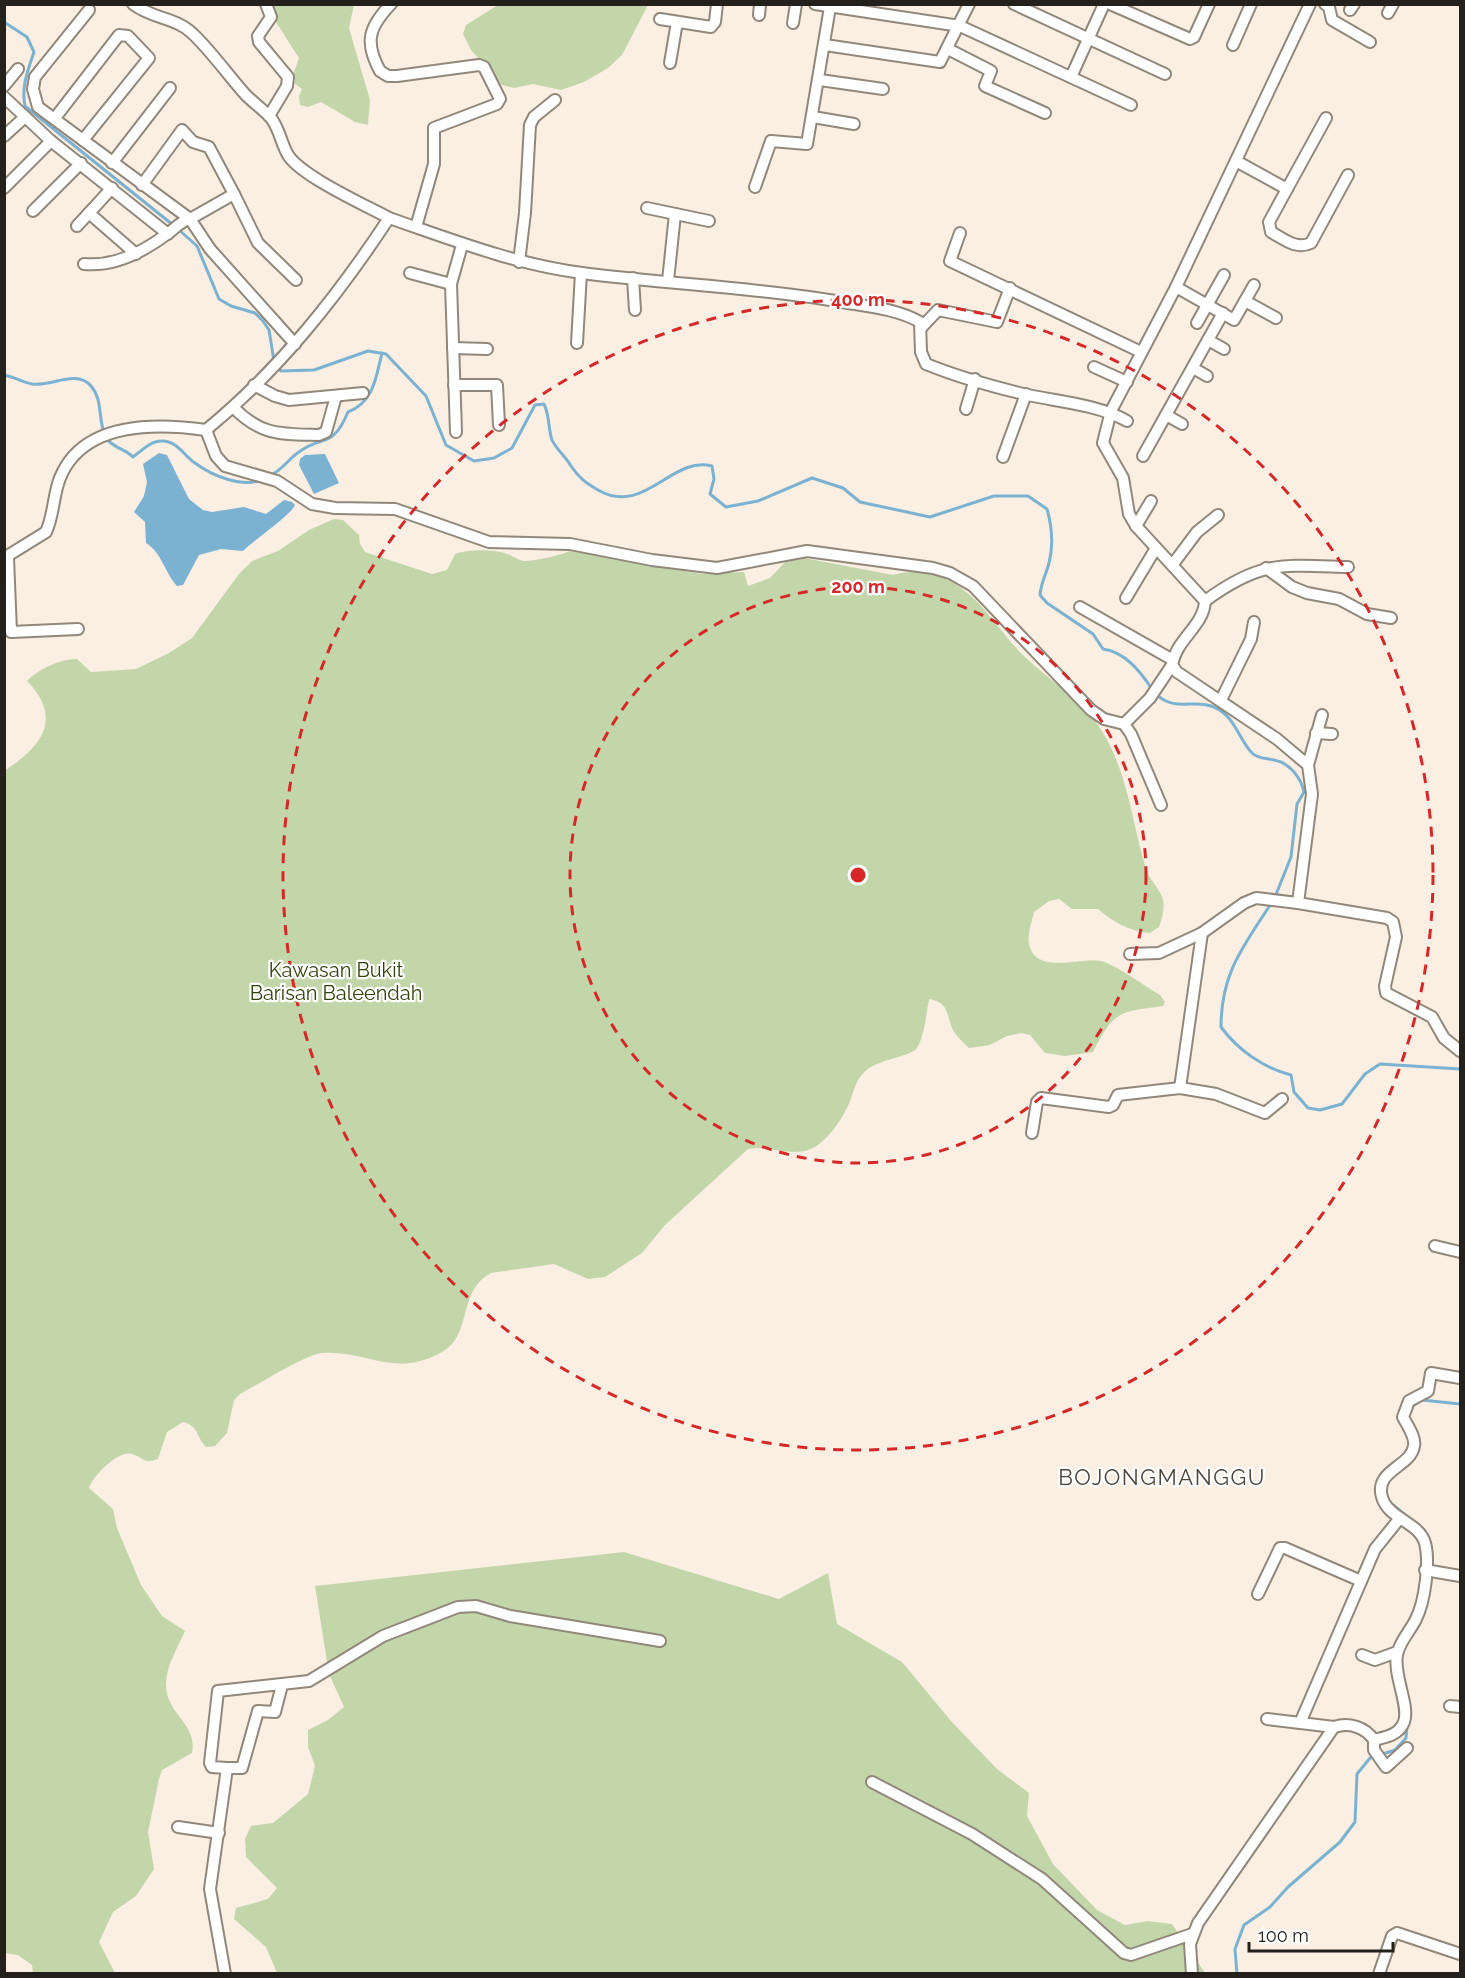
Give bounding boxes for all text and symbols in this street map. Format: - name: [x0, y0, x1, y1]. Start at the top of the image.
- text: 400 m: [831, 289, 885, 310]
- text: 200 m: [831, 576, 885, 597]
- centre of rings: [848, 865, 868, 885]
- park label: Kawasan Bukit Barisan Baleendah: [250, 958, 422, 1005]
- district label: BOJONGMANGGU: [1058, 1464, 1266, 1490]
- scale bar: [1249, 1915, 1393, 1953]
- text: 100 m: [1258, 1925, 1309, 1946]

